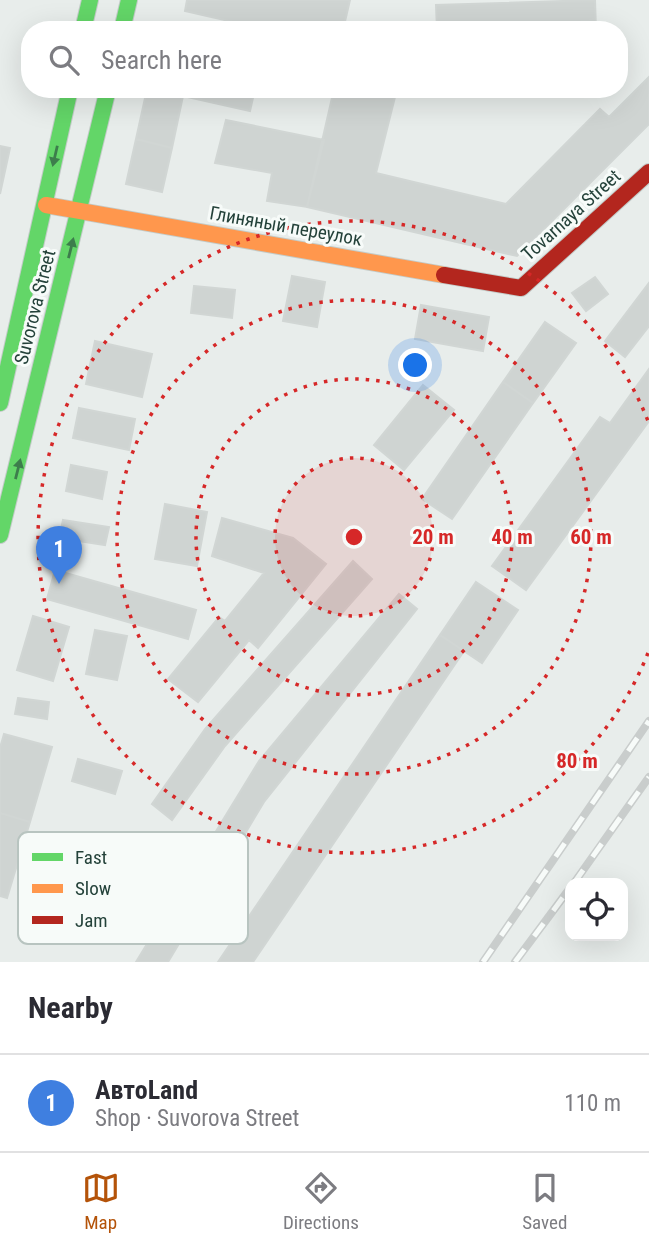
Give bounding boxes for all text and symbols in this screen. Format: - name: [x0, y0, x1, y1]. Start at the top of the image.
- search box: [21, 21, 628, 98]
- icon: search: [45, 41, 83, 79]
- text: Search here: [101, 45, 222, 75]
- one-way arrow: [49, 145, 60, 167]
- street label: Tovarnaya Street: [517, 165, 625, 265]
- street label: Глиняный переулок: [208, 201, 364, 251]
- one-way arrow: [66, 237, 77, 259]
- street label: Suvorova Street: [10, 247, 60, 367]
- your location: [398, 348, 432, 382]
- one-way arrow: [13, 458, 24, 480]
- centre of rings: [342, 525, 366, 549]
- text: 20 m: [412, 525, 454, 549]
- text: 40 m: [491, 525, 533, 549]
- text: 60 m: [570, 525, 612, 549]
- pin: 1: [36, 526, 82, 584]
- text: 80 m: [556, 749, 598, 773]
- legend: [18, 832, 248, 944]
- text: Fast: [75, 846, 107, 869]
- text: Slow: [75, 877, 111, 900]
- map controls: [565, 878, 628, 941]
- button: locate: [565, 878, 628, 941]
- text: Jam: [75, 909, 108, 932]
- text: Nearby: [28, 990, 113, 1025]
- text: АвтоLand: [95, 1075, 198, 1105]
- text: 1: [45, 1090, 57, 1117]
- text: 110 m: [564, 1090, 621, 1117]
- text: Shop · Suvorova Street: [95, 1105, 299, 1132]
- tab: Map: [82, 1169, 120, 1234]
- tab: Directions: [283, 1169, 359, 1234]
- tab: Saved: [522, 1169, 567, 1234]

